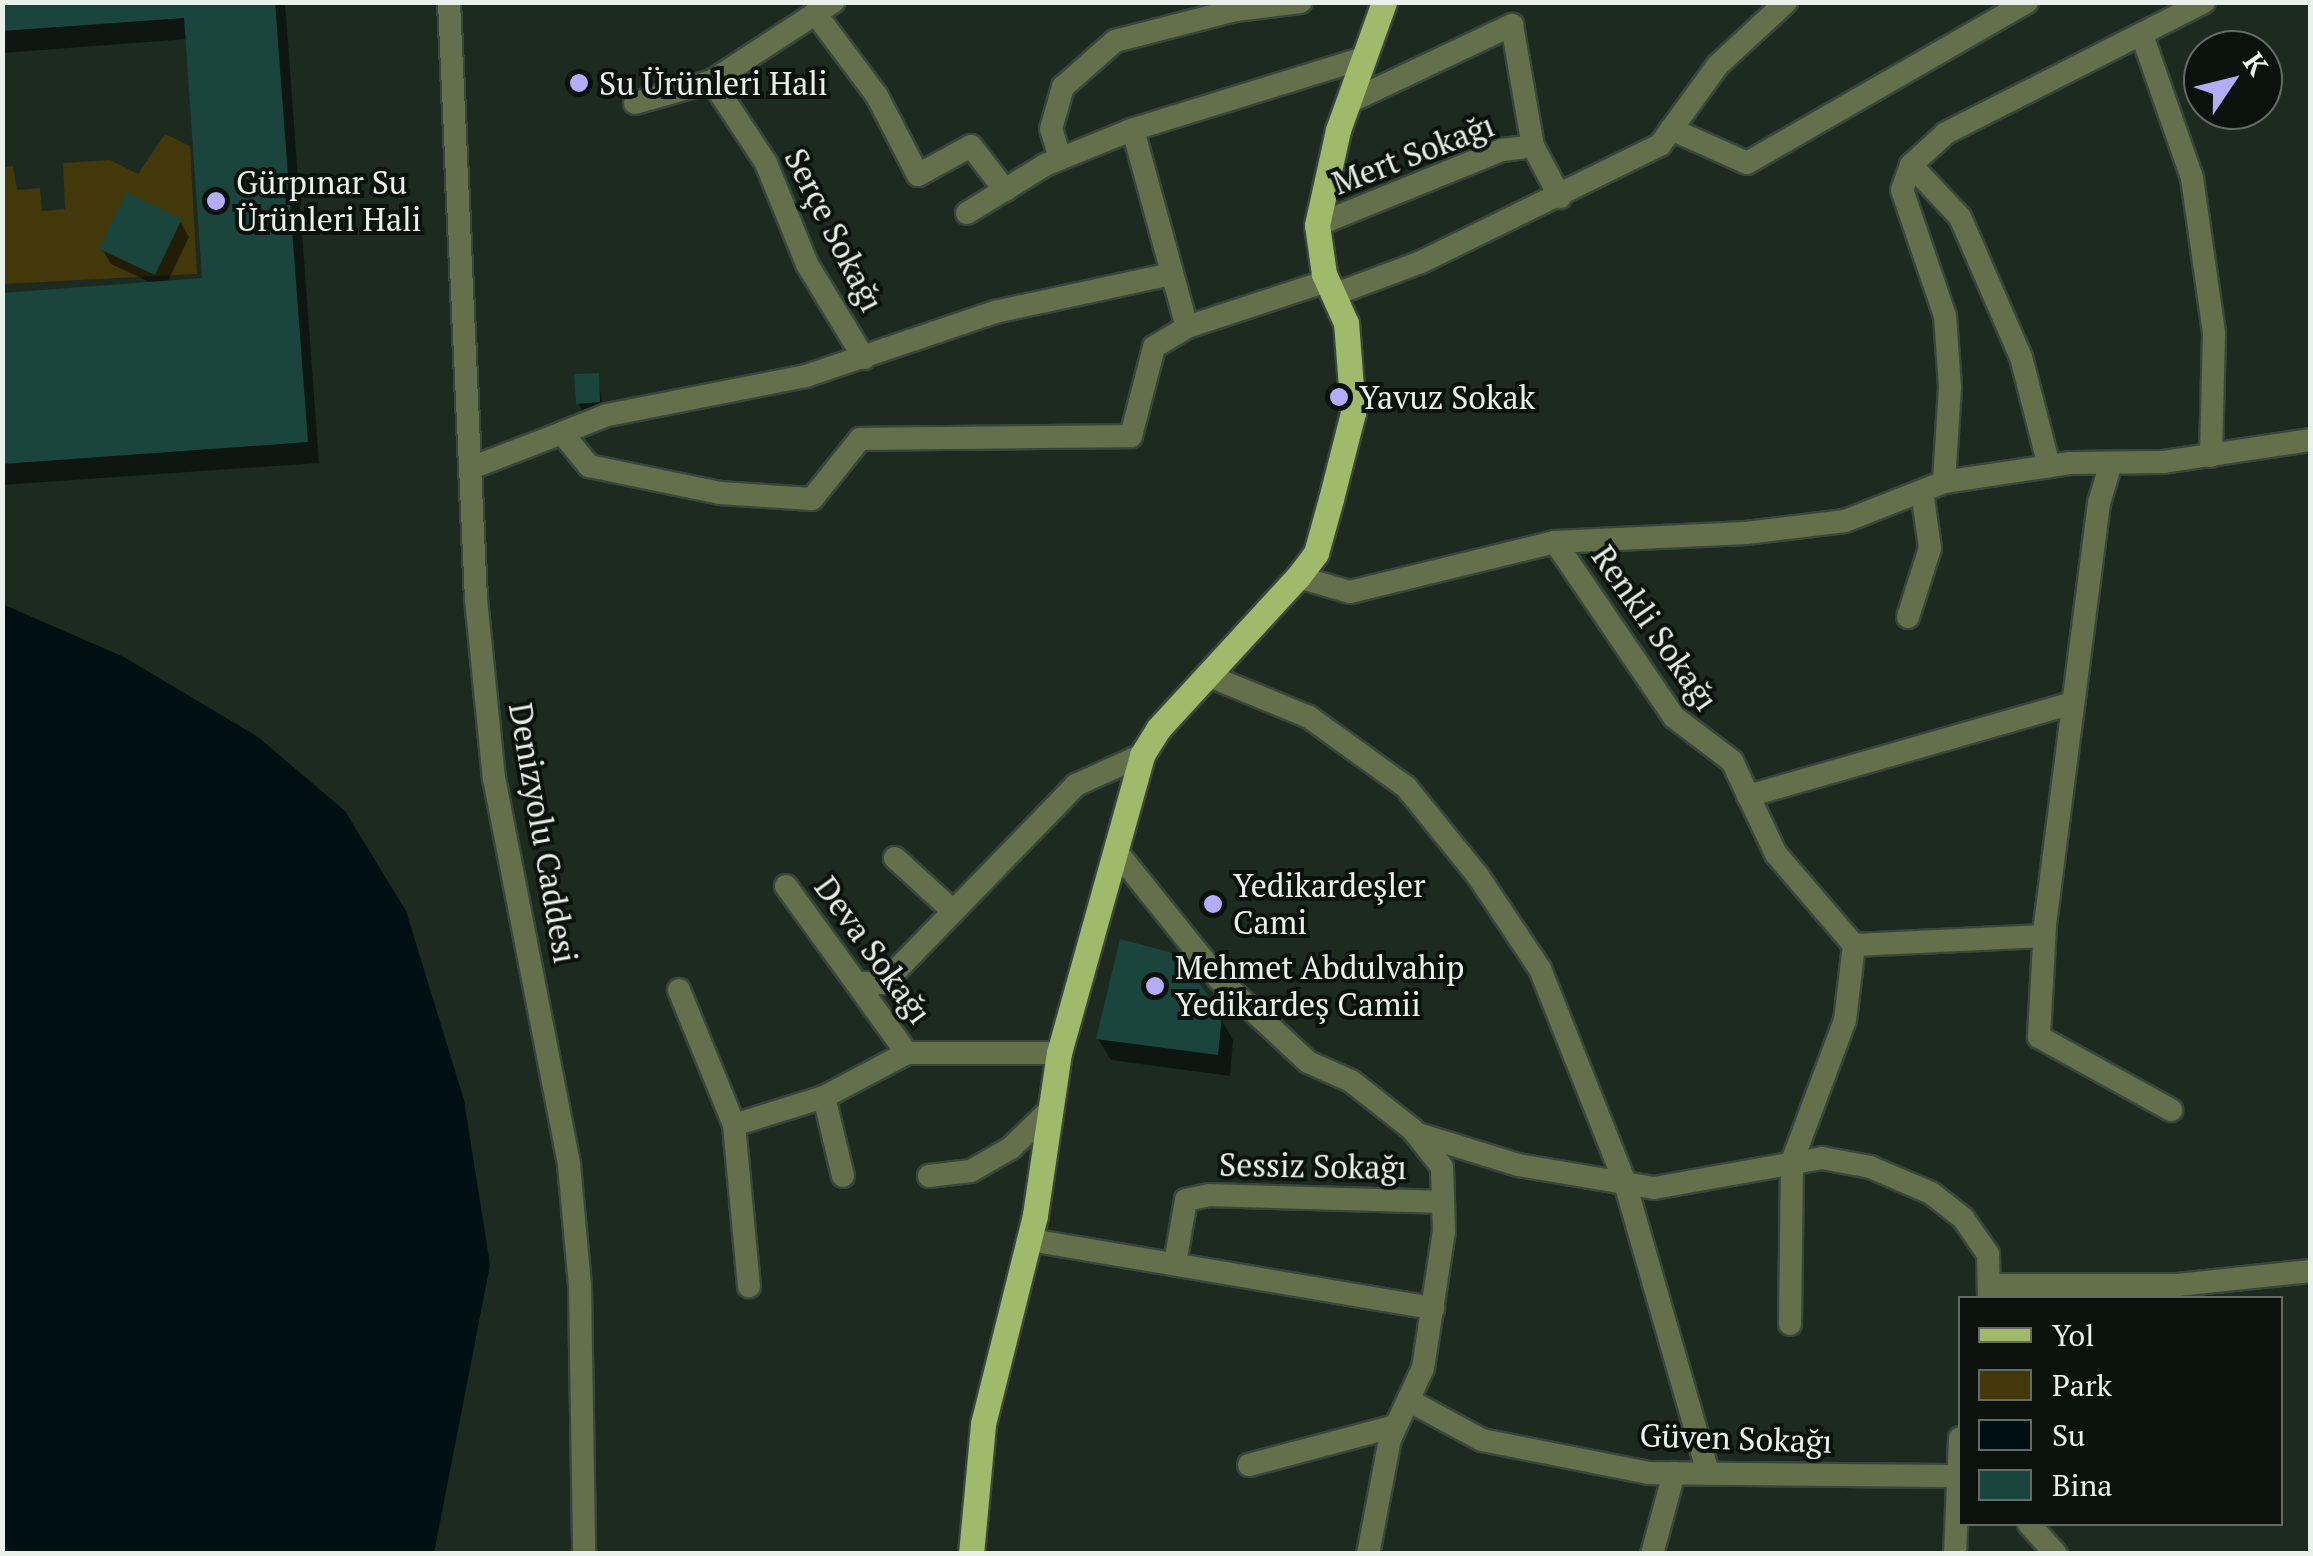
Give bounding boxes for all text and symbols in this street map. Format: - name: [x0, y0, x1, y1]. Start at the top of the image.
- north arrow: [2183, 30, 2283, 130]
- text: K: [2235, 45, 2277, 82]
- place label: Su Ürünleri Hali: [599, 64, 828, 102]
- marker: Su Ürünleri Hali: [568, 72, 590, 94]
- street label: Mert Sokağı: [1327, 106, 1499, 202]
- street label: Serçe Sokağı: [777, 142, 891, 318]
- place label: Gürpınar Su Ürünleri Hali: [236, 164, 421, 239]
- marker: Gürpınar Su Ürünleri Hali: [205, 190, 227, 212]
- place label: Yavuz Sokak: [1359, 378, 1535, 416]
- marker: Yavuz Sokak: [1328, 386, 1350, 408]
- street label: Renkli Sokağı: [1584, 538, 1726, 718]
- street label: Denizyolu Caddesi: [501, 700, 585, 966]
- place label: Yedikardeşler Cami: [1233, 867, 1425, 942]
- street label: Deva Sokağı: [807, 869, 939, 1031]
- marker: Yedikardeşler Cami: [1202, 893, 1224, 915]
- place label: Mehmet Abdulvahip Yedikardeş Camii: [1175, 949, 1465, 1024]
- marker: Mehmet Abdulvahip Yedikardeş Camii: [1144, 975, 1166, 997]
- street label: Sessiz Sokağı: [1219, 1145, 1407, 1187]
- legend: [1958, 1296, 2283, 1526]
- text: Yol: [2052, 1315, 2094, 1355]
- text: Park: [2052, 1365, 2112, 1405]
- street label: Güven Sokağı: [1639, 1415, 1833, 1461]
- text: Su: [2052, 1415, 2085, 1455]
- text: Bina: [2052, 1465, 2112, 1505]

